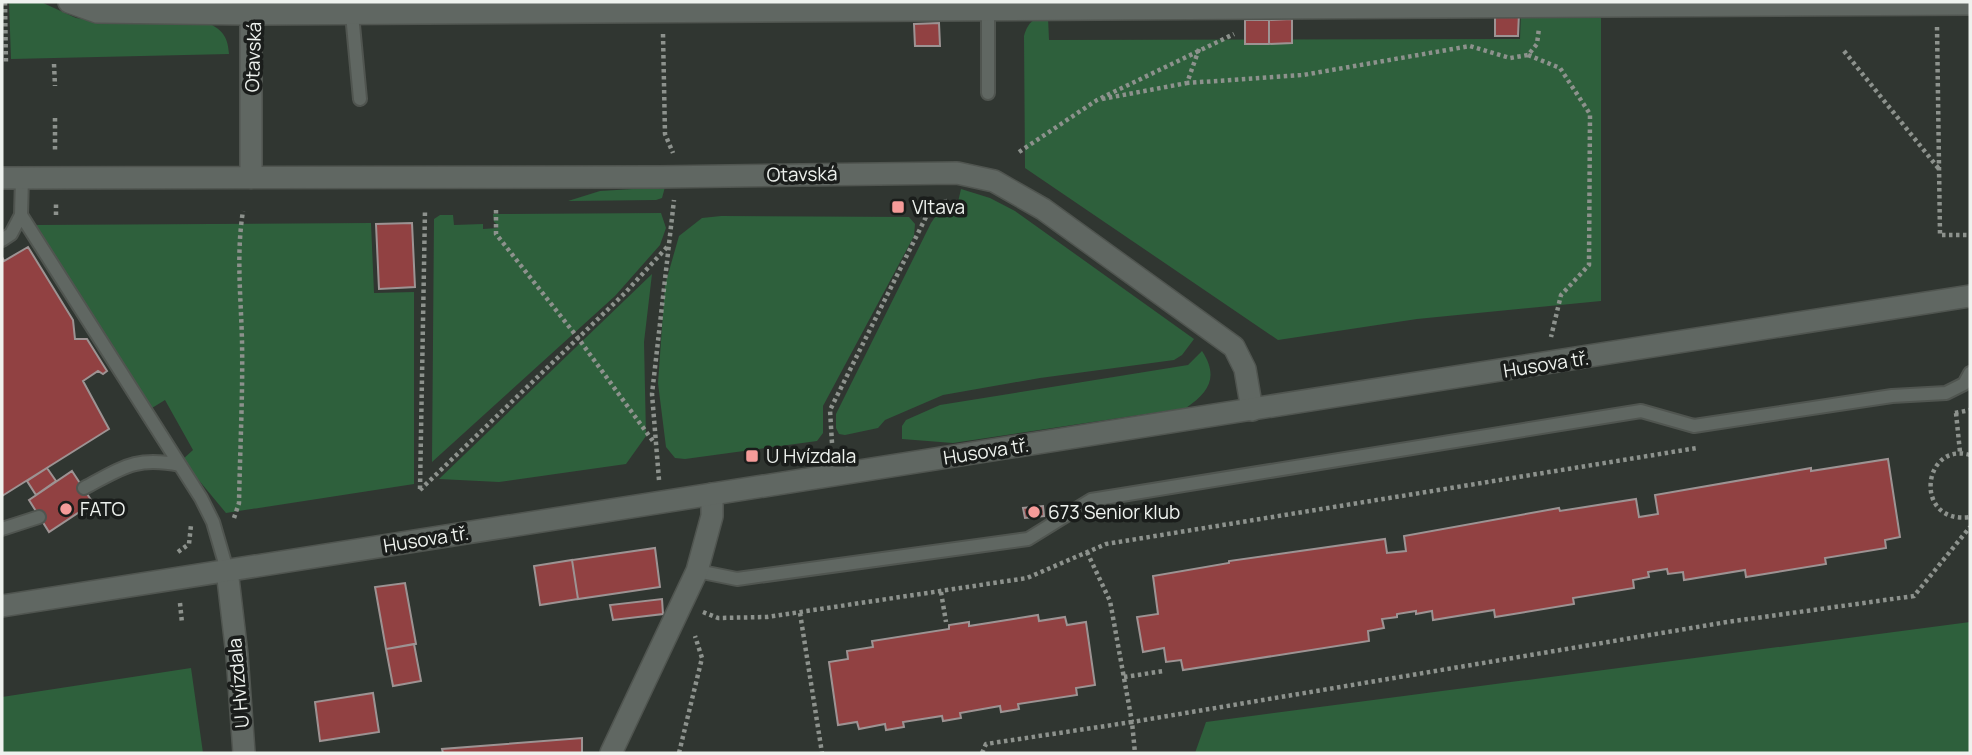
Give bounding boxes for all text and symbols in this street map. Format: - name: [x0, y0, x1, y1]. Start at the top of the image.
- street label: Otavská: [239, 21, 267, 93]
- street label: Otavská: [766, 160, 838, 188]
- place label: Vltava: [912, 194, 965, 220]
- marker: Vltava: [890, 199, 906, 215]
- street label: Husova tř.: [1501, 344, 1591, 384]
- street label: Husova tř.: [941, 431, 1031, 471]
- place label: U Hvízdala: [766, 443, 856, 469]
- marker: U Hvízdala: [744, 448, 760, 464]
- place label: FATO: [80, 496, 126, 522]
- place label: 673 Senior klub: [1048, 499, 1180, 525]
- marker: FATO: [58, 501, 74, 517]
- marker: 673 Senior klub: [1026, 504, 1042, 520]
- street label: Husova tř.: [381, 519, 471, 559]
- street label: U Hvízdala: [221, 637, 255, 729]

